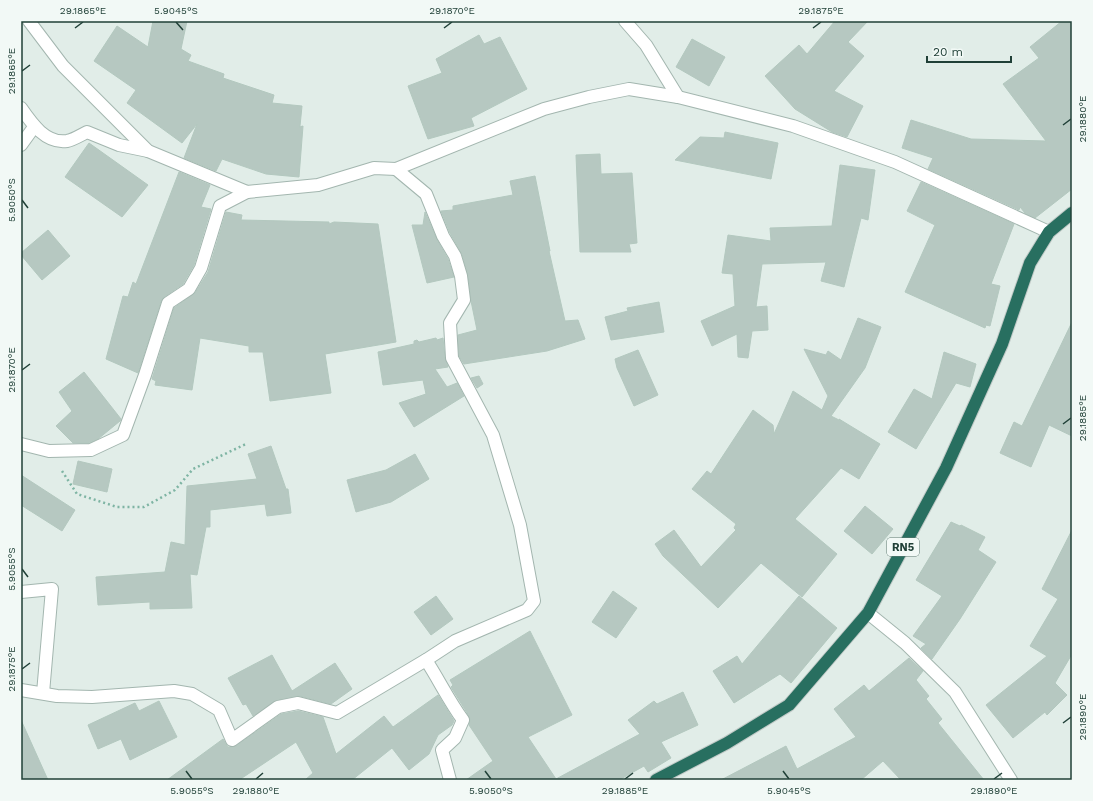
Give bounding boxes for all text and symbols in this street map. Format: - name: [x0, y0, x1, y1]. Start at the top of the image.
- text: 29.1865°E: [60, 5, 106, 16]
- text: 5.9045°S: [154, 5, 198, 16]
- text: 29.1870°E: [429, 5, 475, 16]
- text: 29.1875°E: [798, 5, 844, 16]
- scale bar: [927, 38, 1011, 64]
- text: 20 m: [933, 45, 963, 59]
- text: 29.1865°E: [6, 48, 17, 94]
- text: 29.1880°E: [1077, 96, 1088, 142]
- text: 5.9050°S: [6, 178, 17, 222]
- text: 29.1870°E: [6, 347, 17, 393]
- text: 29.1885°E: [1077, 395, 1088, 441]
- road number: RN5: [887, 538, 919, 556]
- text: 5.9055°S: [6, 547, 17, 591]
- text: 29.1875°E: [6, 646, 17, 692]
- text: 29.1890°E: [1077, 694, 1088, 740]
- text: 5.9055°S: [170, 785, 214, 796]
- text: 29.1880°E: [233, 785, 279, 796]
- text: 5.9050°S: [469, 785, 513, 796]
- text: 29.1885°E: [602, 785, 648, 796]
- text: 5.9045°S: [767, 785, 811, 796]
- text: 29.1890°E: [971, 785, 1017, 796]

